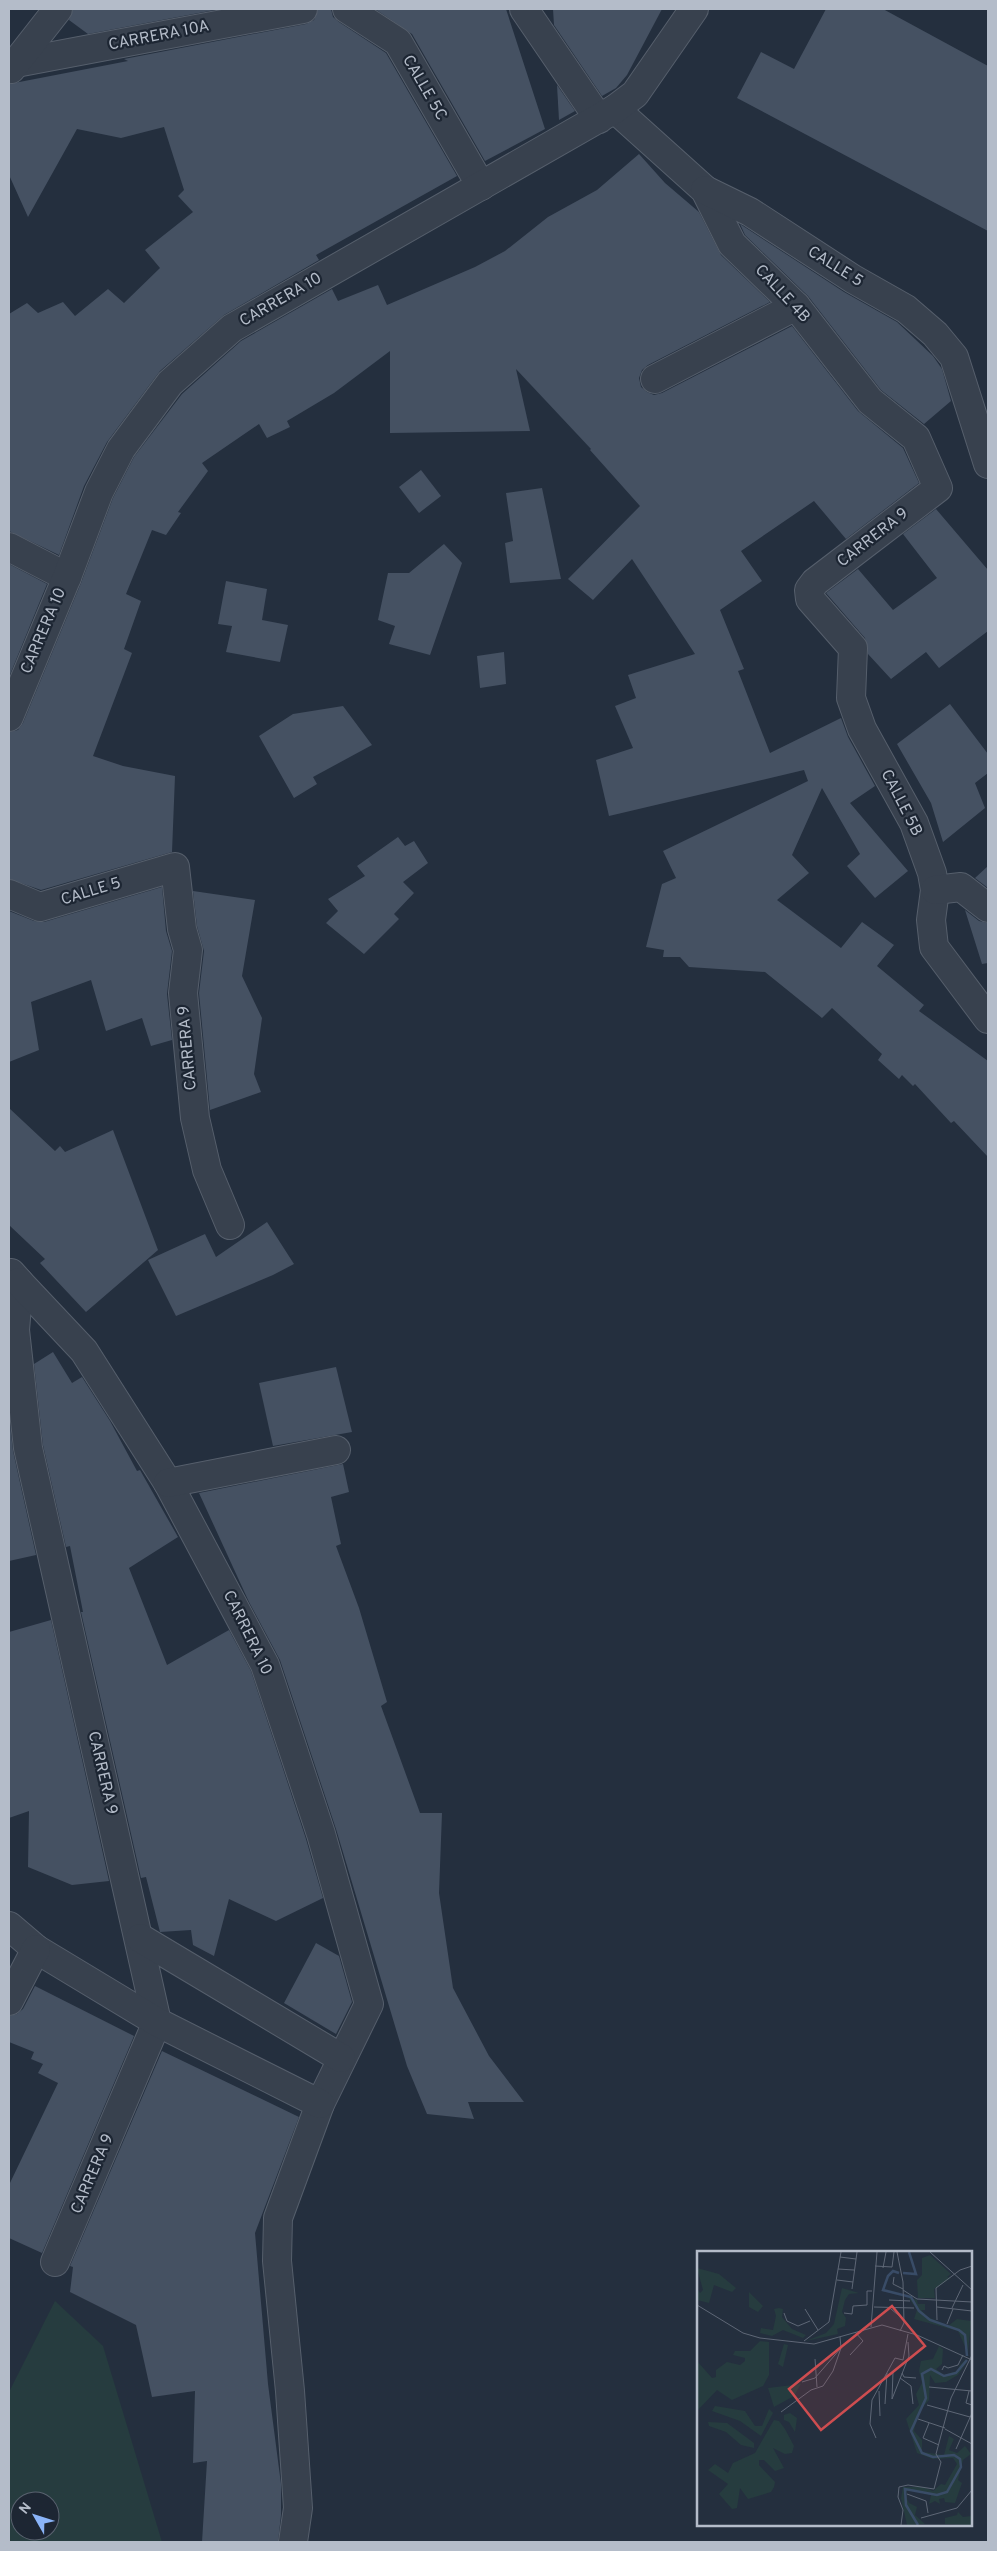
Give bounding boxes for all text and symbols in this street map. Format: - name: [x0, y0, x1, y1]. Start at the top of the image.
- street label: CARRERA 10A: [107, 16, 211, 56]
- street label: CALLE 5C: [397, 52, 451, 124]
- street label: CALLE 5: [804, 242, 866, 292]
- street label: CALLE 4B: [750, 261, 814, 327]
- street label: CARRERA 10: [236, 268, 326, 332]
- street label: CARRERA 9: [833, 504, 913, 572]
- street label: CARRERA 10: [17, 585, 71, 677]
- street label: CALLE 5B: [876, 766, 926, 840]
- street label: CALLE 5: [59, 873, 123, 911]
- street label: CARRERA 9: [174, 1005, 202, 1091]
- street label: CARRERA 10: [218, 1587, 276, 1679]
- street label: CARRERA 9: [83, 1729, 121, 1817]
- street label: CARRERA 9: [67, 2131, 119, 2217]
- inset map: [697, 2251, 972, 2526]
- north arrow: [10, 2491, 60, 2541]
- text: N: [16, 2500, 36, 2518]

